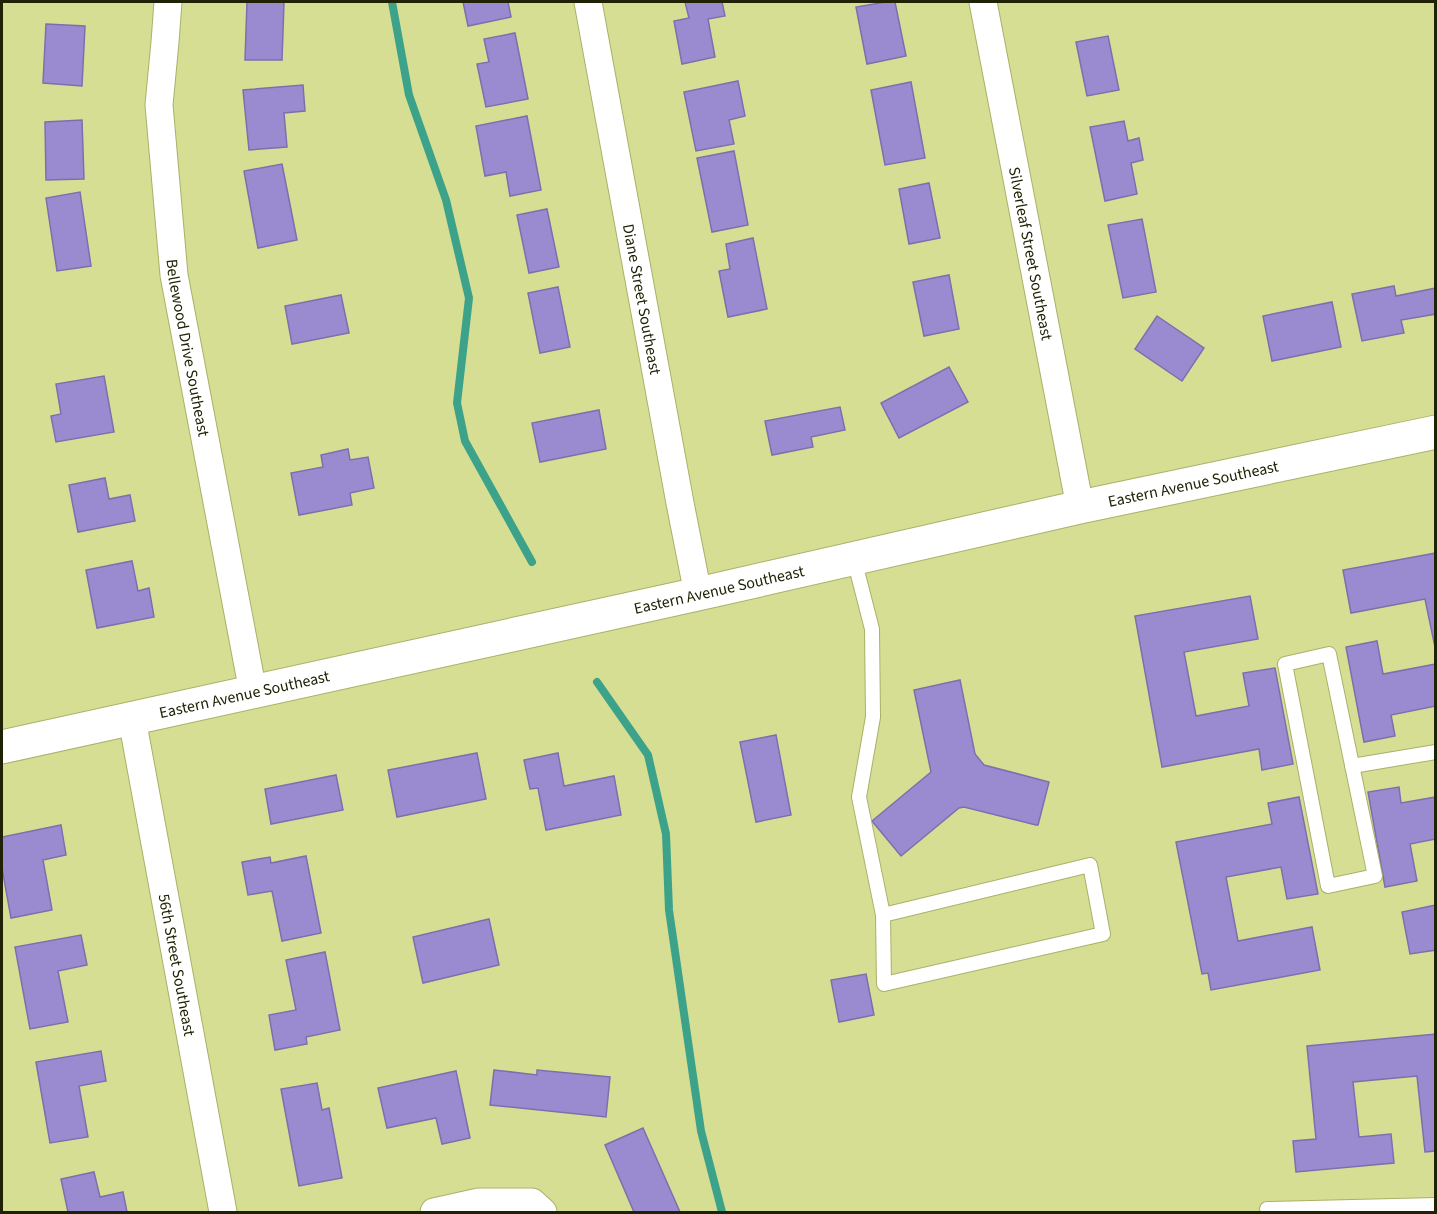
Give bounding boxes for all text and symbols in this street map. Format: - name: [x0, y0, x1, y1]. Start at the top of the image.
- street label: Silverleaf Street Southeast: [1003, 165, 1058, 343]
- street label: Diane Street Southeast: [617, 222, 666, 377]
- street label: Bellewood Drive Southeast: [161, 258, 214, 439]
- street label: Eastern Avenue Southeast: [1106, 455, 1281, 513]
- street label: Eastern Avenue Southeast: [632, 560, 807, 620]
- street label: Eastern Avenue Southeast: [157, 665, 332, 724]
- street label: 56th Street Southeast: [152, 892, 200, 1039]

